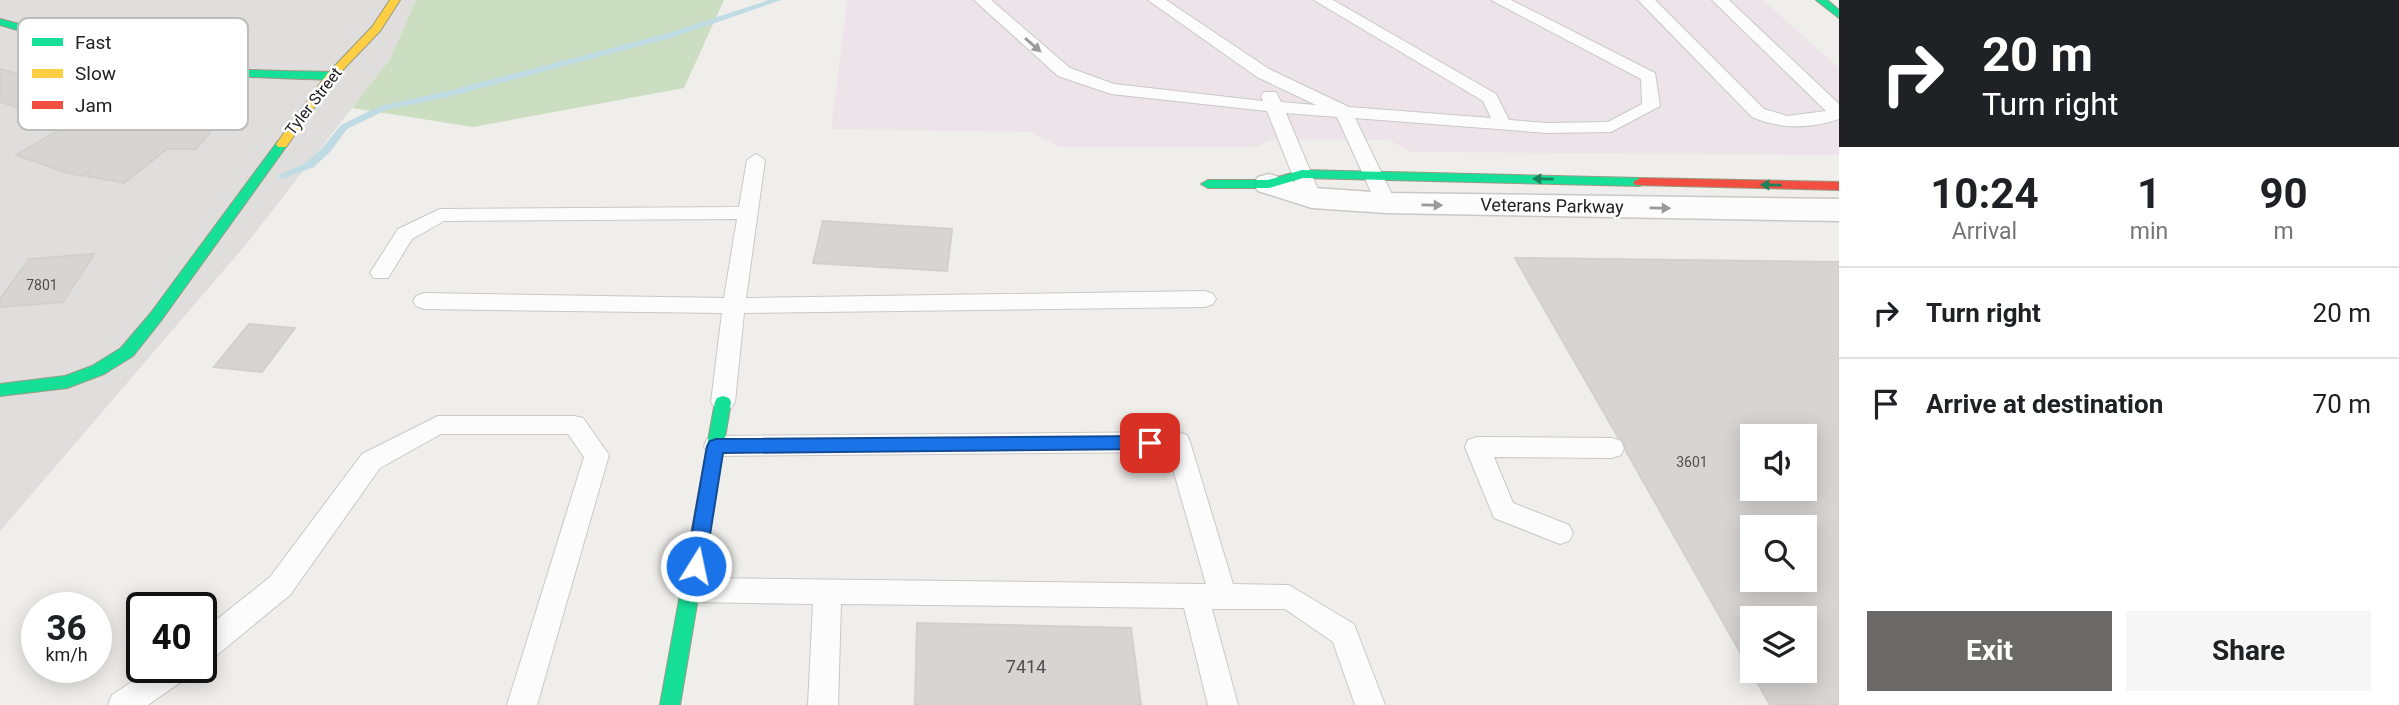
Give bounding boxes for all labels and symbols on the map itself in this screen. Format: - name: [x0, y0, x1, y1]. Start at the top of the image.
- legend: [18, 18, 248, 130]
- text: Fast: [75, 31, 112, 54]
- one-way arrow: [1024, 37, 1042, 53]
- text: Slow: [75, 62, 116, 85]
- street label: Tyler Street: [281, 64, 346, 139]
- text: Jam: [75, 94, 112, 117]
- one-way arrow: [1532, 174, 1554, 185]
- one-way arrow: [1760, 179, 1782, 190]
- street label: Veterans Parkway: [1480, 194, 1624, 217]
- one-way arrow: [1421, 199, 1443, 211]
- one-way arrow: [1649, 202, 1671, 214]
- house number: 7801: [26, 277, 58, 293]
- pin: [1120, 413, 1180, 473]
- house number: 3601: [1676, 454, 1708, 470]
- position arrow: [659, 529, 733, 603]
- speed limit sign: 40: [126, 592, 217, 683]
- house number: 7414: [1006, 656, 1046, 677]

